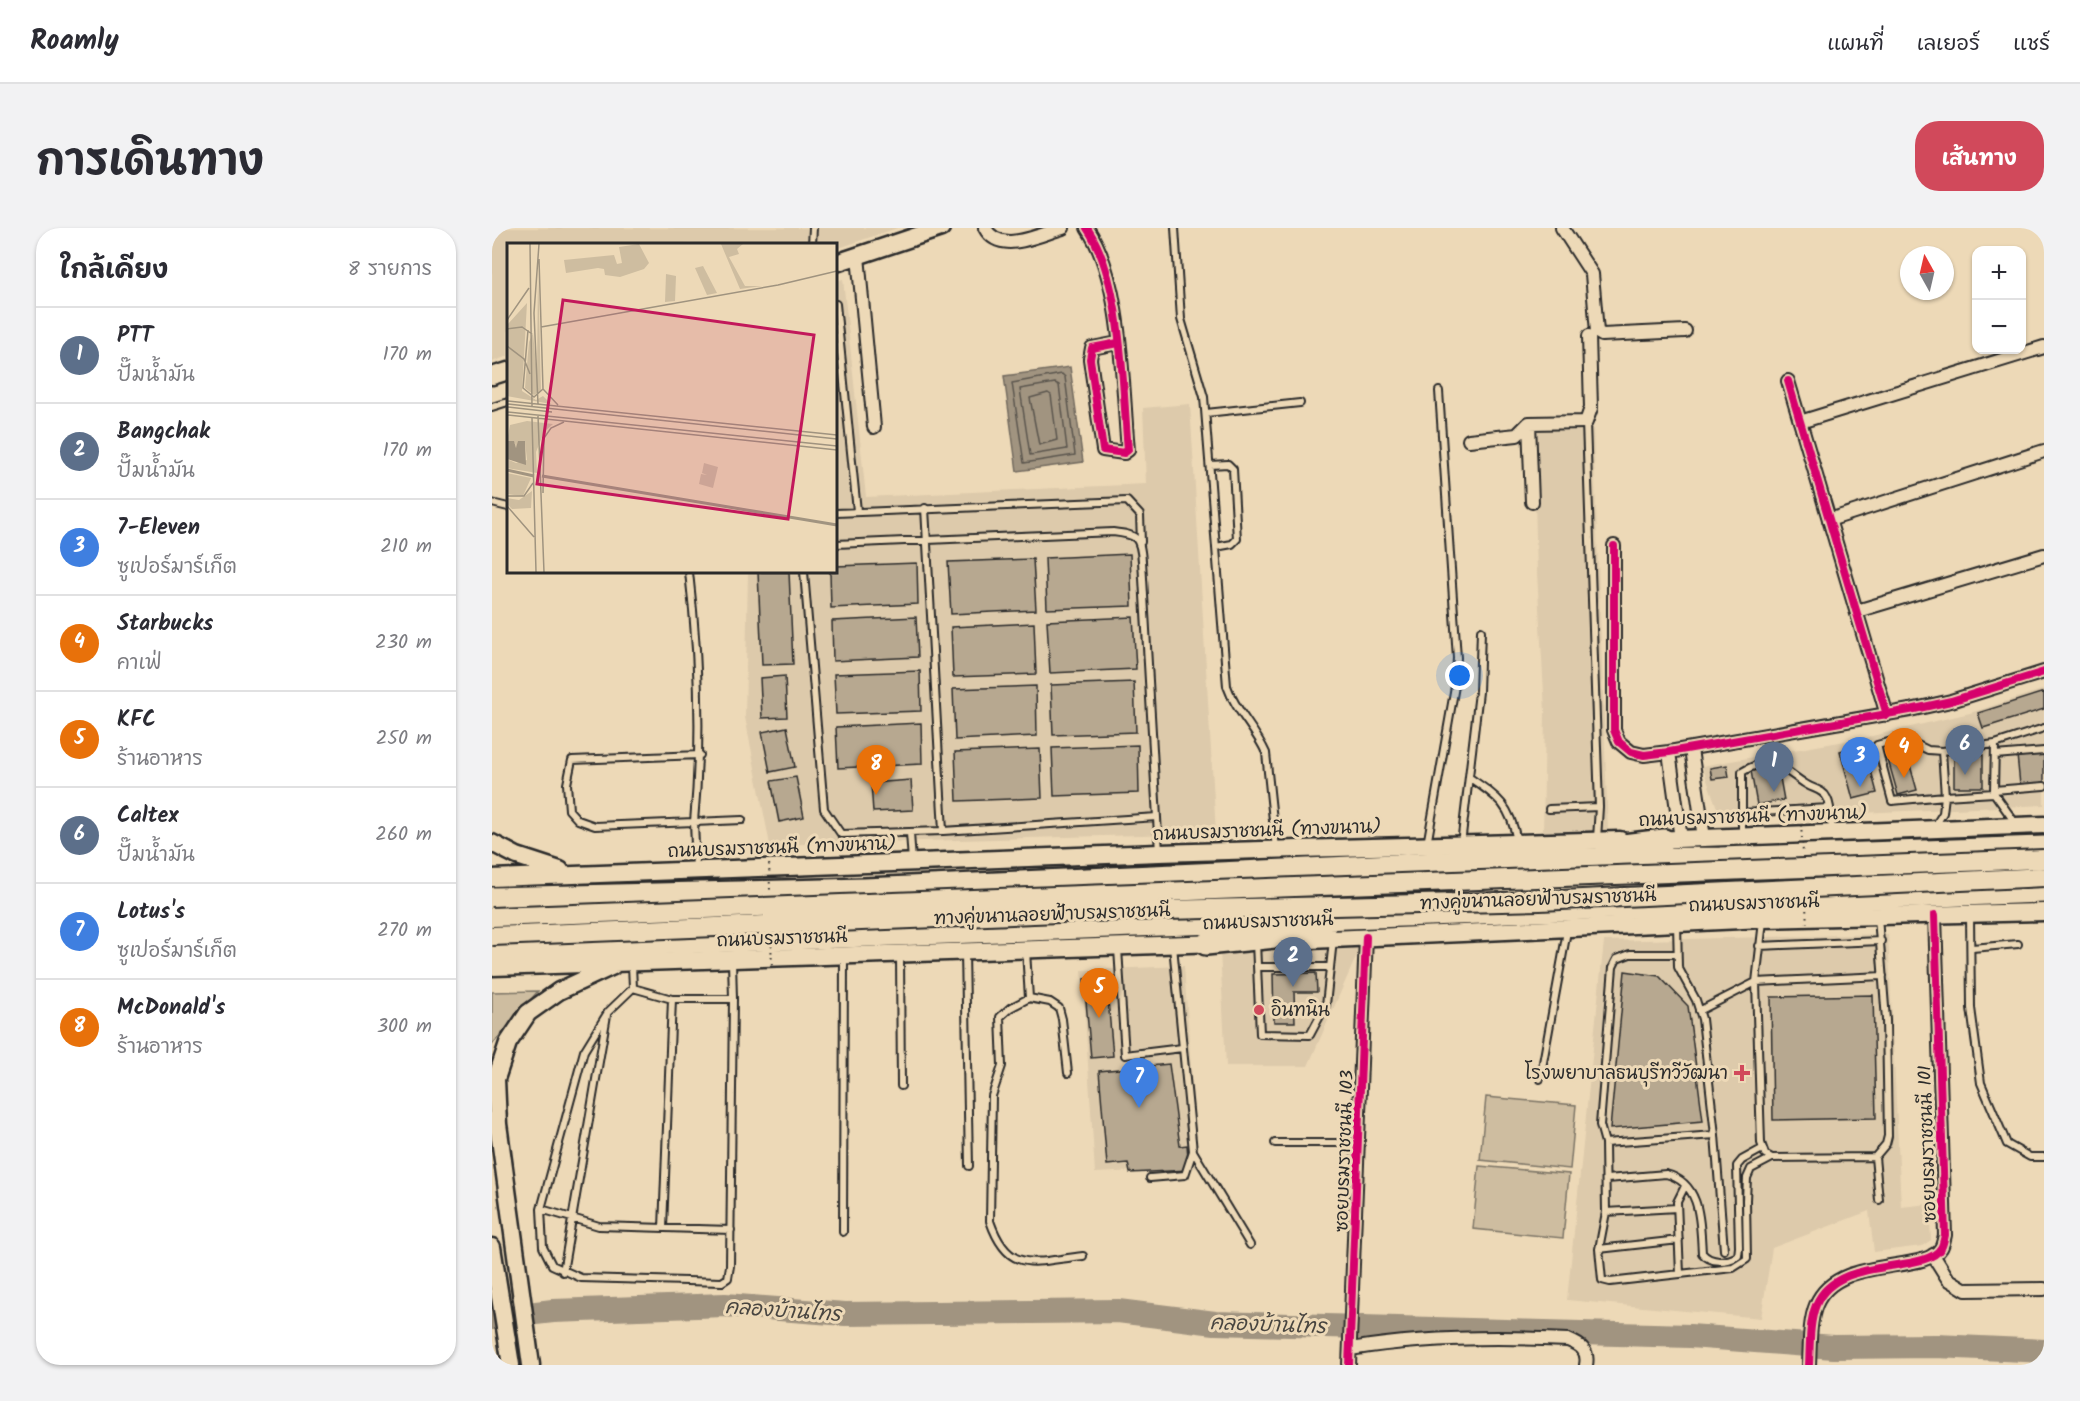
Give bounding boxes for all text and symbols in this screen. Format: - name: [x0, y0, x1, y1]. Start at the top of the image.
- text: Roamly: [30, 19, 119, 64]
- text: แผนที่: [1827, 28, 1884, 61]
- text: เลเยอร์: [1917, 28, 1980, 61]
- text: แชร์: [2013, 28, 2050, 61]
- button: เส้นทาง: [1915, 121, 2044, 191]
- text: การเดินทาง: [36, 129, 264, 196]
- inset map: [507, 243, 837, 573]
- north arrow: [1900, 246, 1954, 300]
- map controls: [1972, 246, 2026, 354]
- button: +: [1972, 246, 2026, 300]
- text: ใกล้เคียง: [60, 250, 168, 292]
- text: 8 รายการ: [348, 254, 432, 286]
- button: −: [1972, 300, 2026, 354]
- text: PTT: [117, 319, 153, 354]
- text: 1: [76, 339, 83, 371]
- text: 170 m: [383, 339, 432, 371]
- text: ปั๊มน้ำมัน: [117, 360, 195, 392]
- text: Bangchak: [117, 415, 210, 450]
- text: 2: [74, 435, 85, 467]
- text: 170 m: [383, 435, 432, 467]
- text: ปั๊มน้ำมัน: [117, 456, 195, 488]
- text: 7-Eleven: [117, 511, 200, 546]
- text: 3: [74, 531, 85, 563]
- text: 210 m: [380, 531, 432, 563]
- text: ซูเปอร์มาร์เก็ต: [117, 552, 237, 584]
- text: Starbucks: [117, 607, 213, 642]
- text: 4: [74, 627, 85, 659]
- text: 230 m: [375, 627, 432, 659]
- text: คาเฟ่: [117, 648, 162, 680]
- your location: [1445, 661, 1474, 690]
- text: KFC: [117, 703, 156, 738]
- text: 5: [74, 723, 85, 755]
- text: 250 m: [376, 723, 432, 755]
- pin: 6: [1946, 726, 1984, 775]
- pin: 4: [1884, 728, 1924, 778]
- pin: 3: [1840, 738, 1880, 787]
- pin: 1: [1754, 742, 1794, 792]
- text: ร้านอาหาร: [117, 744, 203, 776]
- pin: 8: [856, 746, 896, 795]
- text: Caltex: [117, 799, 179, 834]
- street label: ถนนบรมราชชนนี (ทางขนาน): [1638, 799, 1868, 836]
- street label: ถนนบรมราชชนนี (ทางขนาน): [1152, 813, 1382, 850]
- text: 6: [74, 819, 85, 851]
- text: 260 m: [375, 819, 432, 851]
- street label: ถนนบรมราชชนนี (ทางขนาน): [667, 830, 897, 867]
- text: ปั๊มน้ำมัน: [117, 840, 195, 872]
- street label: ทางคู่ขนานลอยฟ้าบรมราชชนนี: [1419, 882, 1657, 919]
- street label: ถนนบรมราชชนนี: [1688, 888, 1820, 921]
- text: Lotus's: [117, 895, 185, 930]
- street label: ทางคู่ขนานลอยฟ้าบรมราชชนนี: [933, 897, 1171, 934]
- street label: ถนนบรมราชชนนี: [1202, 906, 1334, 939]
- text: 7: [75, 915, 84, 947]
- text: 270 m: [377, 915, 432, 947]
- street label: ถนนบรมราชชนนี: [716, 923, 848, 956]
- text: ซูเปอร์มาร์เก็ต: [117, 936, 237, 968]
- pin: 2: [1274, 938, 1312, 987]
- pin: 5: [1080, 968, 1118, 1018]
- text: McDonald's: [117, 991, 225, 1026]
- place label: อินทนิน: [1271, 997, 1330, 1026]
- marker: อินทนิน: [1252, 1003, 1266, 1017]
- text: 8: [74, 1011, 85, 1043]
- text: 300 m: [377, 1011, 432, 1043]
- text: ร้านอาหาร: [117, 1032, 203, 1064]
- pin: 7: [1120, 1058, 1158, 1108]
- place label: โรงพยาบาลธนบุรีทวีวัฒนา: [1525, 1060, 1728, 1089]
- marker: โรงพยาบาลธนบุรีทวีวัฒนา: [1733, 1064, 1751, 1082]
- street label: ซอยบรมราชชนนี 101: [1911, 1065, 1946, 1223]
- street label: ซอยบรมราชชนนี 103: [1328, 1070, 1363, 1233]
- water label: คลองบ้านไทร: [724, 1292, 844, 1332]
- water label: คลองบ้านไทร: [1209, 1308, 1329, 1344]

